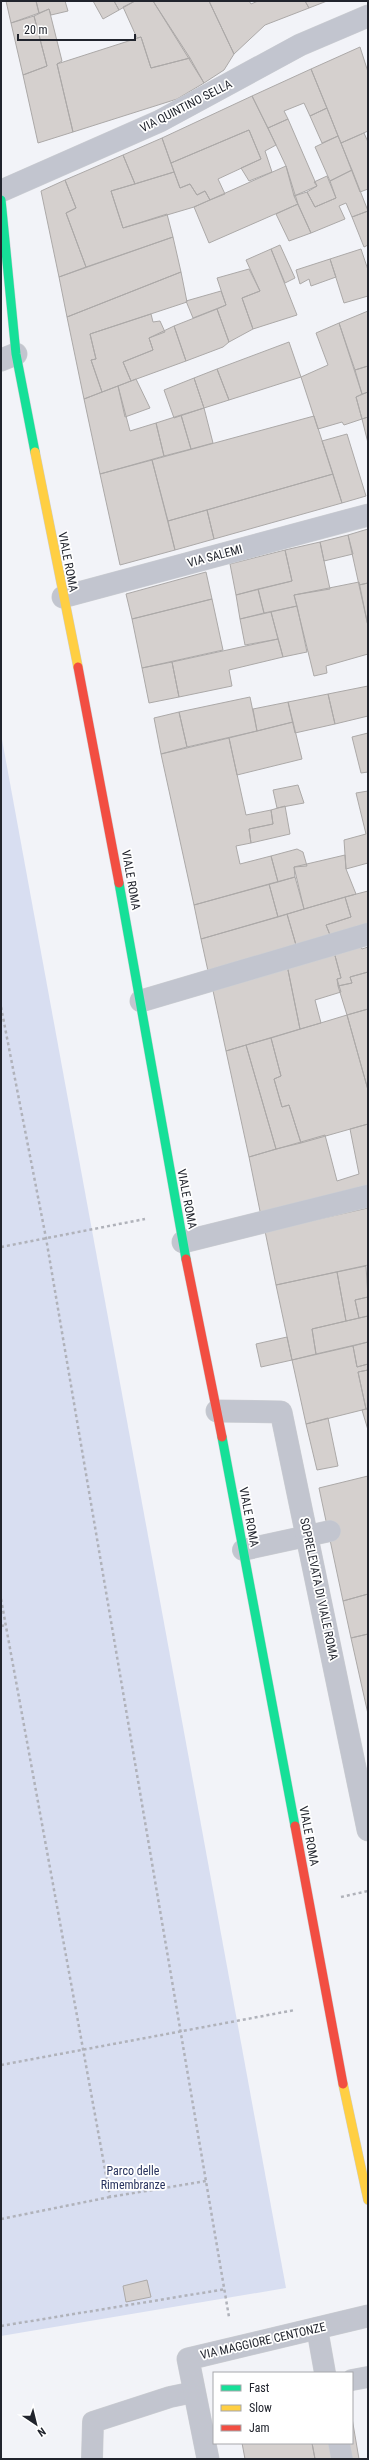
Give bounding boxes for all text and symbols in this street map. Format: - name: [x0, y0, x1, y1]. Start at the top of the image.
- scale bar: [18, 16, 135, 42]
- text: 20 m: [24, 23, 48, 37]
- street label: VIA QUINTINO SELLA: [138, 77, 234, 135]
- street label: VIALE ROMA: [55, 531, 81, 593]
- street label: VIA SALEMI: [186, 542, 244, 570]
- street label: VIALE ROMA: [119, 849, 143, 911]
- street label: VIALE ROMA: [174, 1168, 200, 1230]
- street label: VIALE ROMA: [236, 1486, 262, 1548]
- street label: SOPRELEVATA DI VIALE ROMA: [297, 1516, 341, 1662]
- street label: VIALE ROMA: [296, 1805, 322, 1867]
- park label: Parco delle Rimembranze: [101, 2164, 166, 2192]
- street label: VIA MAGGIORE CENTONZE: [199, 2320, 327, 2362]
- legend: [213, 2372, 353, 2444]
- text: Fast: [249, 2381, 270, 2395]
- text: Slow: [249, 2401, 272, 2415]
- north arrow: [16, 2404, 56, 2444]
- text: Jam: [249, 2421, 270, 2435]
- text: N: [35, 2425, 48, 2439]

